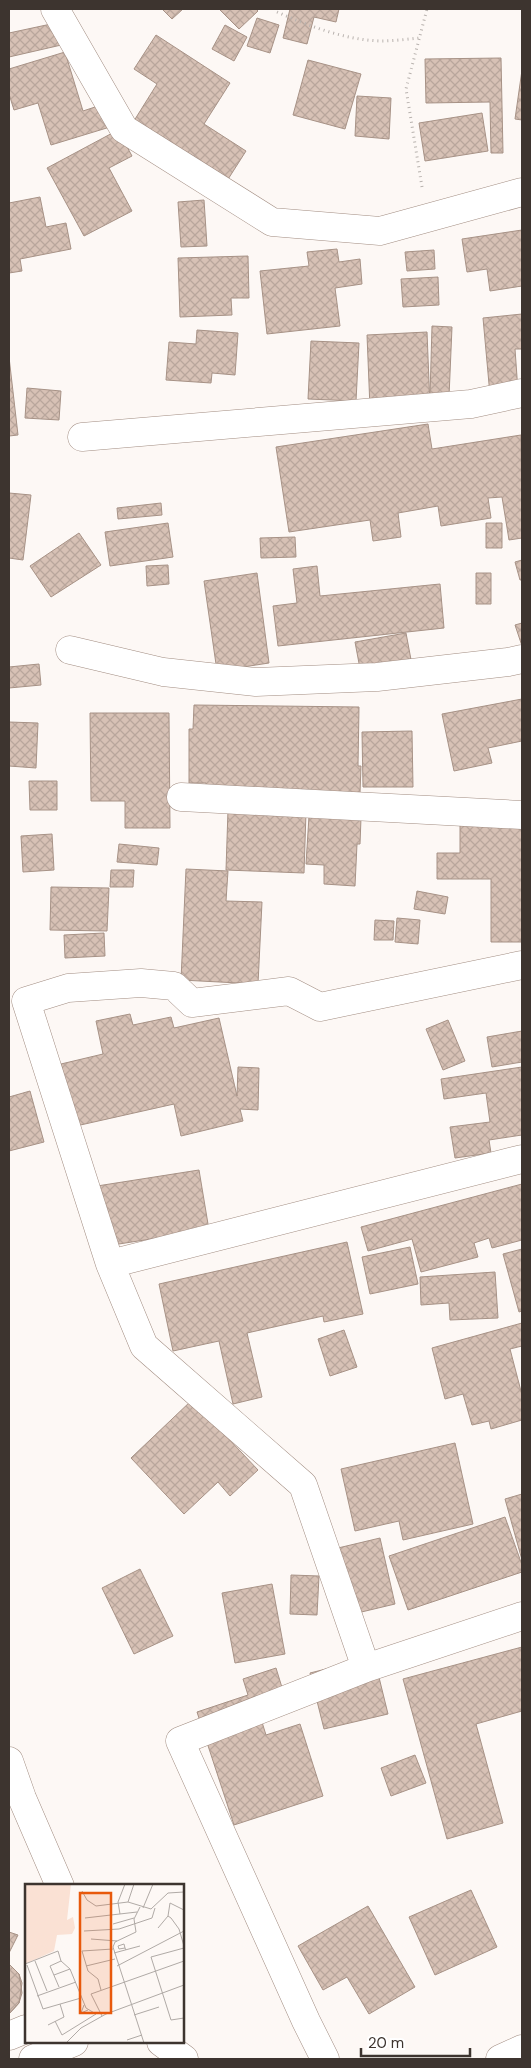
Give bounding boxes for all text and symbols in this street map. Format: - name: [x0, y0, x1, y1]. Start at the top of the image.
- inset map: [25, 1884, 184, 2043]
- scale bar: [361, 2026, 470, 2058]
- text: 20 m: [368, 2033, 404, 2053]

